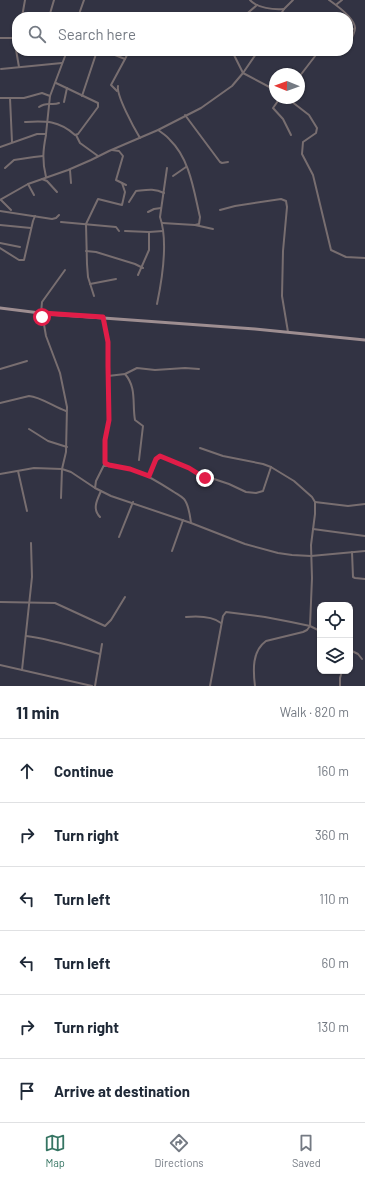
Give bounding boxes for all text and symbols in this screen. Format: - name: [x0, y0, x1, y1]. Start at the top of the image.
- search box: [12, 12, 353, 56]
- icon: search: [26, 23, 48, 45]
- text: Search here: [58, 25, 136, 43]
- north arrow: [269, 68, 305, 104]
- route start: [33, 308, 51, 326]
- route end: [196, 469, 214, 487]
- map controls: [317, 602, 353, 674]
- button: locate: [317, 602, 353, 638]
- button: layers: [317, 638, 353, 674]
- text: 11 min: [16, 702, 59, 722]
- text: Walk · 820 m: [280, 704, 349, 720]
- icon: ahead: [16, 760, 38, 782]
- text: Continue: [54, 762, 114, 780]
- text: 160 m: [317, 763, 349, 779]
- icon: right: [16, 824, 38, 846]
- text: Turn right: [54, 826, 119, 844]
- text: 360 m: [315, 827, 349, 843]
- icon: left: [16, 888, 38, 910]
- text: Turn left: [54, 890, 110, 908]
- text: 110 m: [319, 891, 349, 907]
- icon: left: [16, 952, 38, 974]
- text: Turn left: [54, 954, 110, 972]
- text: 60 m: [322, 955, 349, 971]
- icon: right: [16, 1016, 38, 1038]
- text: Turn right: [54, 1018, 119, 1036]
- text: 130 m: [317, 1019, 349, 1035]
- icon: arrive: [16, 1080, 38, 1102]
- text: Arrive at destination: [54, 1082, 190, 1100]
- tab: Map: [44, 1132, 66, 1169]
- tab: Directions: [154, 1132, 204, 1169]
- tab: Saved: [292, 1132, 321, 1169]

